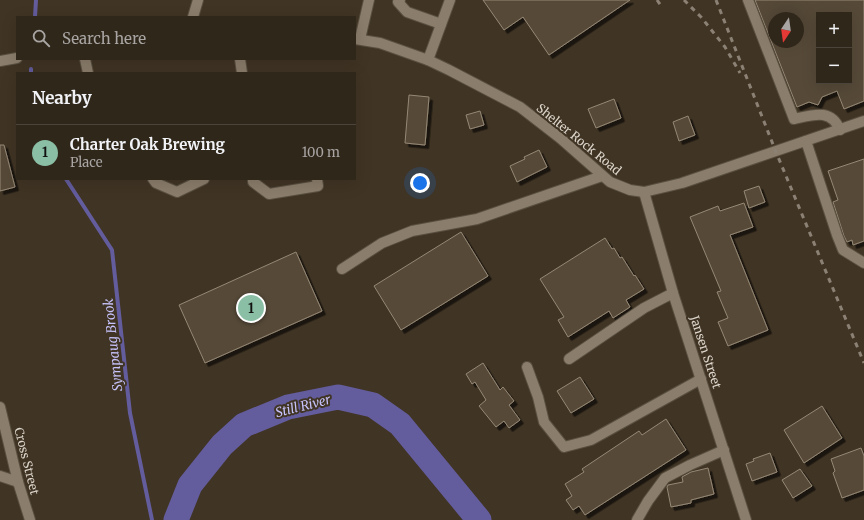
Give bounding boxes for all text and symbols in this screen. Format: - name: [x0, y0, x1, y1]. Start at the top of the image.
- north arrow: [768, 12, 804, 48]
- map controls: [816, 12, 852, 84]
- button: +: [816, 12, 852, 48]
- search box: [16, 16, 356, 60]
- icon: search: [30, 27, 52, 49]
- text: Search here: [62, 29, 146, 48]
- button: −: [816, 48, 852, 84]
- text: Nearby: [32, 87, 92, 109]
- street label: Shelter Rock Road: [534, 100, 624, 178]
- text: Charter Oak Brewing: [70, 135, 225, 154]
- text: 1: [42, 144, 48, 161]
- text: 100 m: [302, 144, 340, 161]
- text: Place: [70, 154, 103, 171]
- your location: [410, 173, 430, 193]
- pin: 1: [238, 293, 264, 323]
- water label: Sympaug Brook: [100, 298, 126, 392]
- street label: Jansen Street: [687, 313, 725, 391]
- water label: Still River: [274, 391, 333, 421]
- street label: Cross Street: [11, 426, 43, 496]

